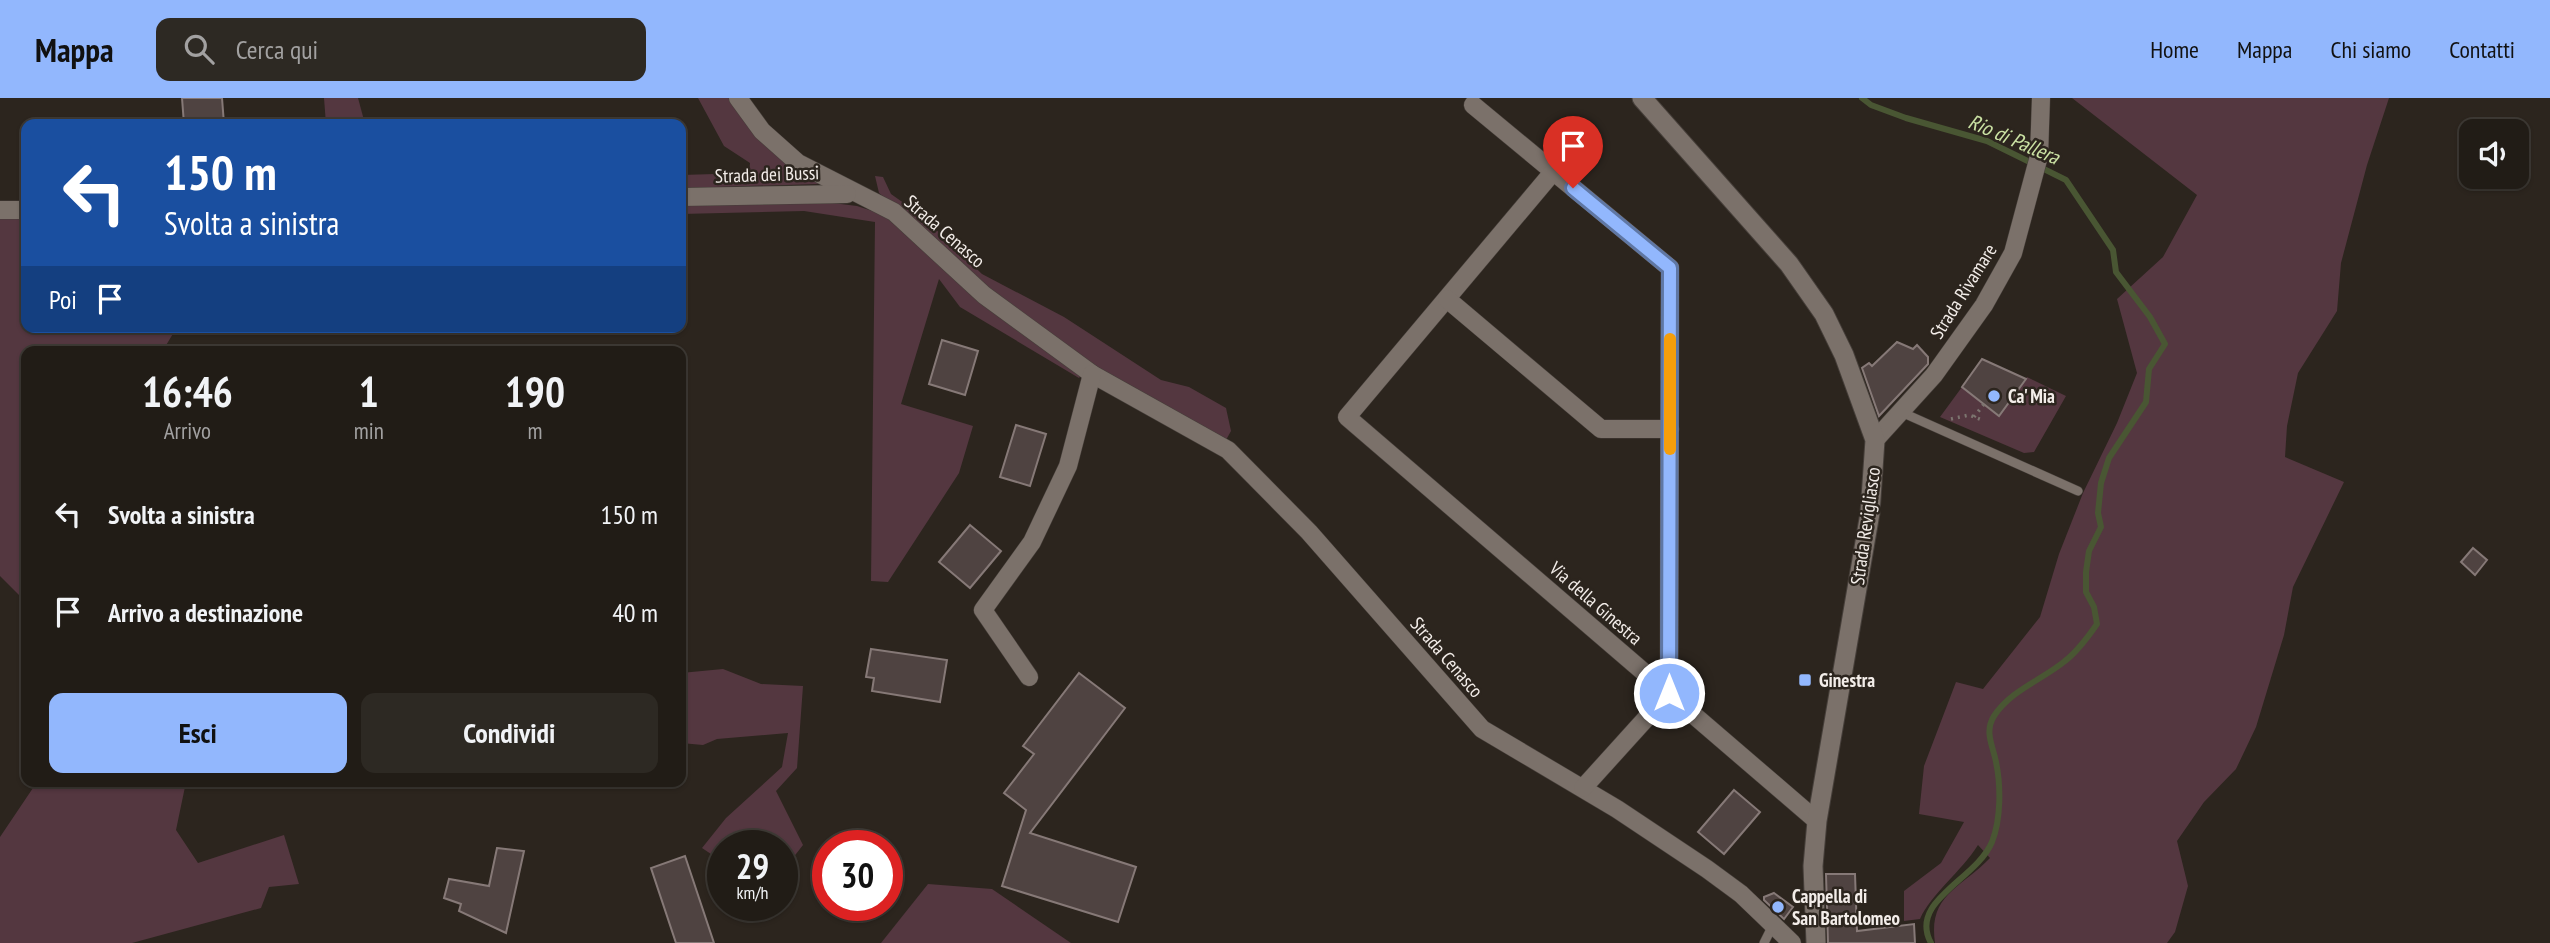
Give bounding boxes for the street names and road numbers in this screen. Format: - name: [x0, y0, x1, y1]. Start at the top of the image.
- street label: Strada dei Bussi: [714, 160, 820, 188]
- street label: Strada Cenasco: [900, 189, 990, 273]
- street label: Strada Rivamare: [1924, 239, 2002, 343]
- street label: Strada Revigliasco: [1845, 465, 1885, 587]
- street label: Via della Ginestra: [1544, 555, 1647, 650]
- street label: Strada Cenasco: [1405, 612, 1489, 702]

